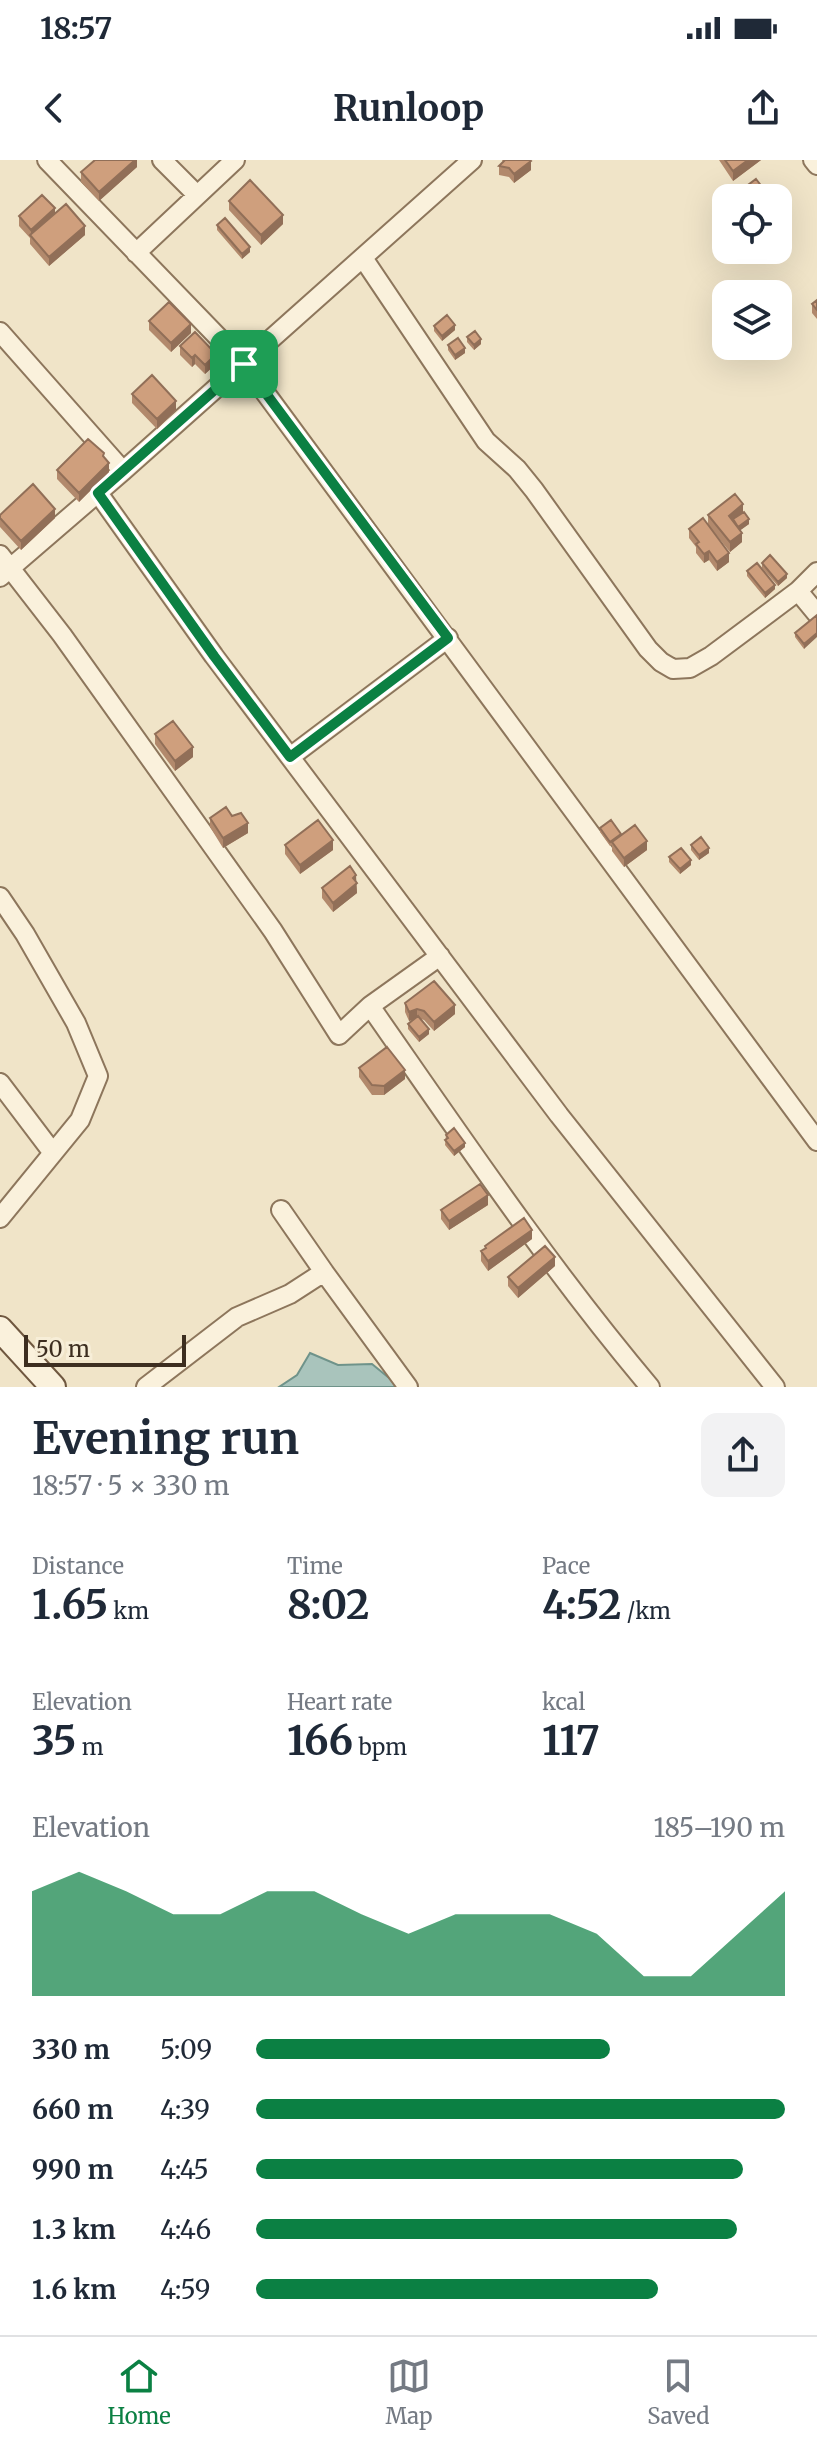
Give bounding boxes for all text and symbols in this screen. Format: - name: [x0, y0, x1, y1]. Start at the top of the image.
- text: 18:57: [40, 9, 112, 47]
- icon: back: [32, 86, 76, 130]
- text: Runloop: [333, 86, 484, 131]
- icon: share: [741, 86, 785, 130]
- map controls: [712, 184, 792, 360]
- button: locate: [712, 184, 792, 264]
- button: layers: [712, 280, 792, 360]
- pin: [210, 330, 278, 398]
- icon: arrive: [222, 342, 266, 386]
- scale bar: [24, 1331, 186, 1367]
- text: 50 m: [36, 1335, 90, 1363]
- text: Evening run: [32, 1411, 299, 1466]
- button: share: [701, 1413, 785, 1497]
- text: 18:57 · 5 × 330 m: [32, 1469, 229, 1502]
- text: Distance: [32, 1552, 124, 1580]
- text: Time: [287, 1552, 343, 1580]
- text: Pace: [542, 1552, 590, 1580]
- text: 1.65: [32, 1580, 108, 1630]
- text: 8:02: [287, 1580, 370, 1630]
- text: 4:52: [542, 1580, 621, 1630]
- text: km: [108, 1597, 149, 1625]
- text: /km: [621, 1597, 671, 1625]
- text: Elevation: [32, 1688, 132, 1716]
- text: Heart rate: [287, 1688, 392, 1716]
- text: kcal: [542, 1688, 585, 1716]
- text: 35: [32, 1716, 77, 1766]
- text: 166: [287, 1716, 353, 1766]
- text: 117: [542, 1716, 600, 1766]
- text: m: [77, 1733, 104, 1761]
- text: bpm: [353, 1733, 407, 1761]
- text: Elevation: [32, 1811, 150, 1844]
- text: 185–190 m: [654, 1811, 785, 1844]
- text: 330 m: [32, 2033, 110, 2066]
- text: 5:09: [160, 2033, 212, 2066]
- text: 660 m: [32, 2093, 113, 2126]
- text: 4:39: [160, 2093, 210, 2126]
- text: 990 m: [32, 2153, 114, 2186]
- text: 4:45: [160, 2153, 209, 2186]
- text: 1.3 km: [32, 2213, 116, 2246]
- text: 4:46: [160, 2213, 211, 2246]
- text: 1.6 km: [32, 2273, 116, 2306]
- text: 4:59: [160, 2273, 211, 2306]
- tab: Home: [107, 2354, 171, 2430]
- tab: Map: [386, 2354, 432, 2430]
- tab: Saved: [647, 2354, 710, 2430]

